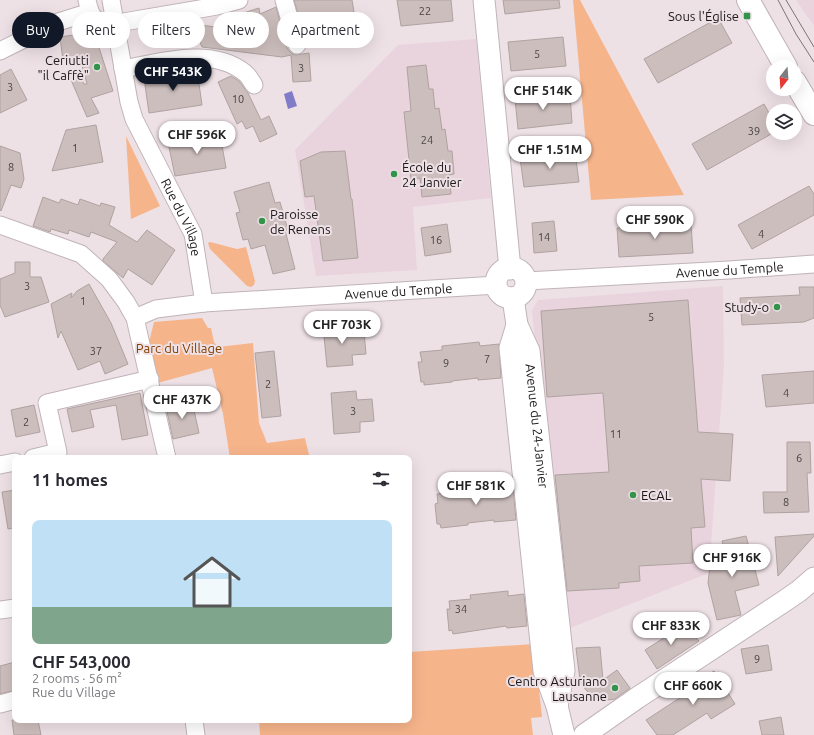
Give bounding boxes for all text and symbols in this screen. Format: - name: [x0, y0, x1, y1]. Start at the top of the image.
- house number: 22: [419, 5, 431, 17]
- place label: Sous l'Église: [668, 8, 739, 23]
- marker: Sous l'Église: [742, 11, 752, 21]
- chip: Buy: [12, 12, 64, 48]
- chip: Rent: [72, 12, 130, 48]
- chip: Filters: [138, 12, 205, 48]
- chip: New: [213, 12, 269, 48]
- chip: Apartment: [277, 12, 374, 48]
- house number: 5: [534, 48, 540, 60]
- place label: Ceriutti "il Caffè": [37, 53, 89, 82]
- pin: CHF 543K: [132, 58, 214, 92]
- north arrow: [766, 60, 802, 96]
- map controls: [766, 60, 802, 140]
- marker: Ceriutti "il Caffè": [92, 62, 102, 72]
- house number: 3: [298, 62, 304, 74]
- text: CHF 543K: [144, 64, 202, 78]
- pin: CHF 514K: [502, 77, 584, 111]
- house number: 3: [7, 81, 13, 93]
- text: CHF 514K: [514, 83, 572, 97]
- house number: 10: [232, 93, 244, 105]
- button: layers: [766, 104, 802, 140]
- pin: CHF 596K: [156, 121, 238, 155]
- house number: 39: [748, 125, 760, 137]
- text: CHF 596K: [168, 127, 226, 141]
- house number: 24: [421, 134, 433, 146]
- pin: CHF 1.51M: [504, 136, 596, 170]
- house number: 1: [72, 142, 78, 154]
- text: CHF 1.51M: [518, 142, 582, 156]
- place label: École du 24 Janvier: [402, 159, 462, 189]
- house number: 8: [8, 161, 14, 173]
- marker: École du 24 Janvier: [389, 169, 399, 179]
- street label: Rue du Village: [159, 176, 203, 257]
- pin: CHF 590K: [614, 206, 696, 240]
- place label: Paroisse de Renens: [270, 207, 331, 236]
- text: CHF 590K: [626, 212, 684, 226]
- marker: Paroisse de Renens: [257, 216, 267, 226]
- house number: 4: [758, 228, 764, 240]
- house number: 14: [538, 231, 550, 243]
- house number: 16: [430, 234, 442, 246]
- street label: Avenue du Temple: [675, 259, 784, 280]
- house number: 3: [24, 280, 30, 292]
- street label: Avenue du Temple: [344, 281, 453, 301]
- house number: 1: [80, 295, 86, 307]
- place label: Study-o: [724, 300, 769, 314]
- marker: Study-o: [772, 302, 782, 312]
- pin: CHF 703K: [301, 311, 383, 345]
- house number: 5: [648, 311, 654, 323]
- text: CHF 703K: [313, 317, 371, 331]
- park label: Parc du Village: [136, 341, 222, 355]
- house number: 37: [90, 345, 102, 357]
- house number: 7: [484, 353, 490, 365]
- house number: 9: [443, 357, 449, 369]
- street label: Avenue du 24-Janvier: [523, 363, 551, 489]
- house number: 2: [265, 378, 271, 390]
- pin: CHF 437K: [141, 386, 223, 420]
- house number: 4: [783, 387, 789, 399]
- text: CHF 437K: [153, 392, 211, 406]
- house number: 3: [350, 405, 356, 417]
- house number: 2: [23, 416, 29, 428]
- house number: 11: [610, 428, 622, 440]
- house number: 6: [796, 452, 802, 464]
- icon: filters: [370, 468, 392, 490]
- text: 11 homes: [32, 470, 108, 489]
- pin: CHF 581K: [435, 472, 517, 506]
- text: CHF 581K: [447, 478, 505, 492]
- place label: ECAL: [641, 488, 672, 502]
- marker: ECAL: [628, 490, 638, 500]
- house number: 8: [783, 496, 789, 508]
- pin: CHF 916K: [691, 544, 773, 578]
- icon: home: [176, 546, 248, 618]
- text: CHF 916K: [703, 550, 761, 564]
- house number: 34: [455, 603, 467, 615]
- pin: CHF 833K: [630, 612, 712, 646]
- text: CHF 833K: [642, 618, 700, 632]
- text: CHF 543,000: [32, 652, 130, 671]
- house number: 9: [754, 653, 760, 665]
- text: 2 rooms · 56 m²: [32, 671, 122, 685]
- pin: CHF 660K: [652, 672, 734, 706]
- place label: Centro Asturiano Lausanne: [507, 674, 607, 703]
- text: CHF 660K: [664, 678, 722, 692]
- marker: Centro Asturiano Lausanne: [610, 683, 620, 693]
- text: Rue du Village: [32, 685, 116, 699]

